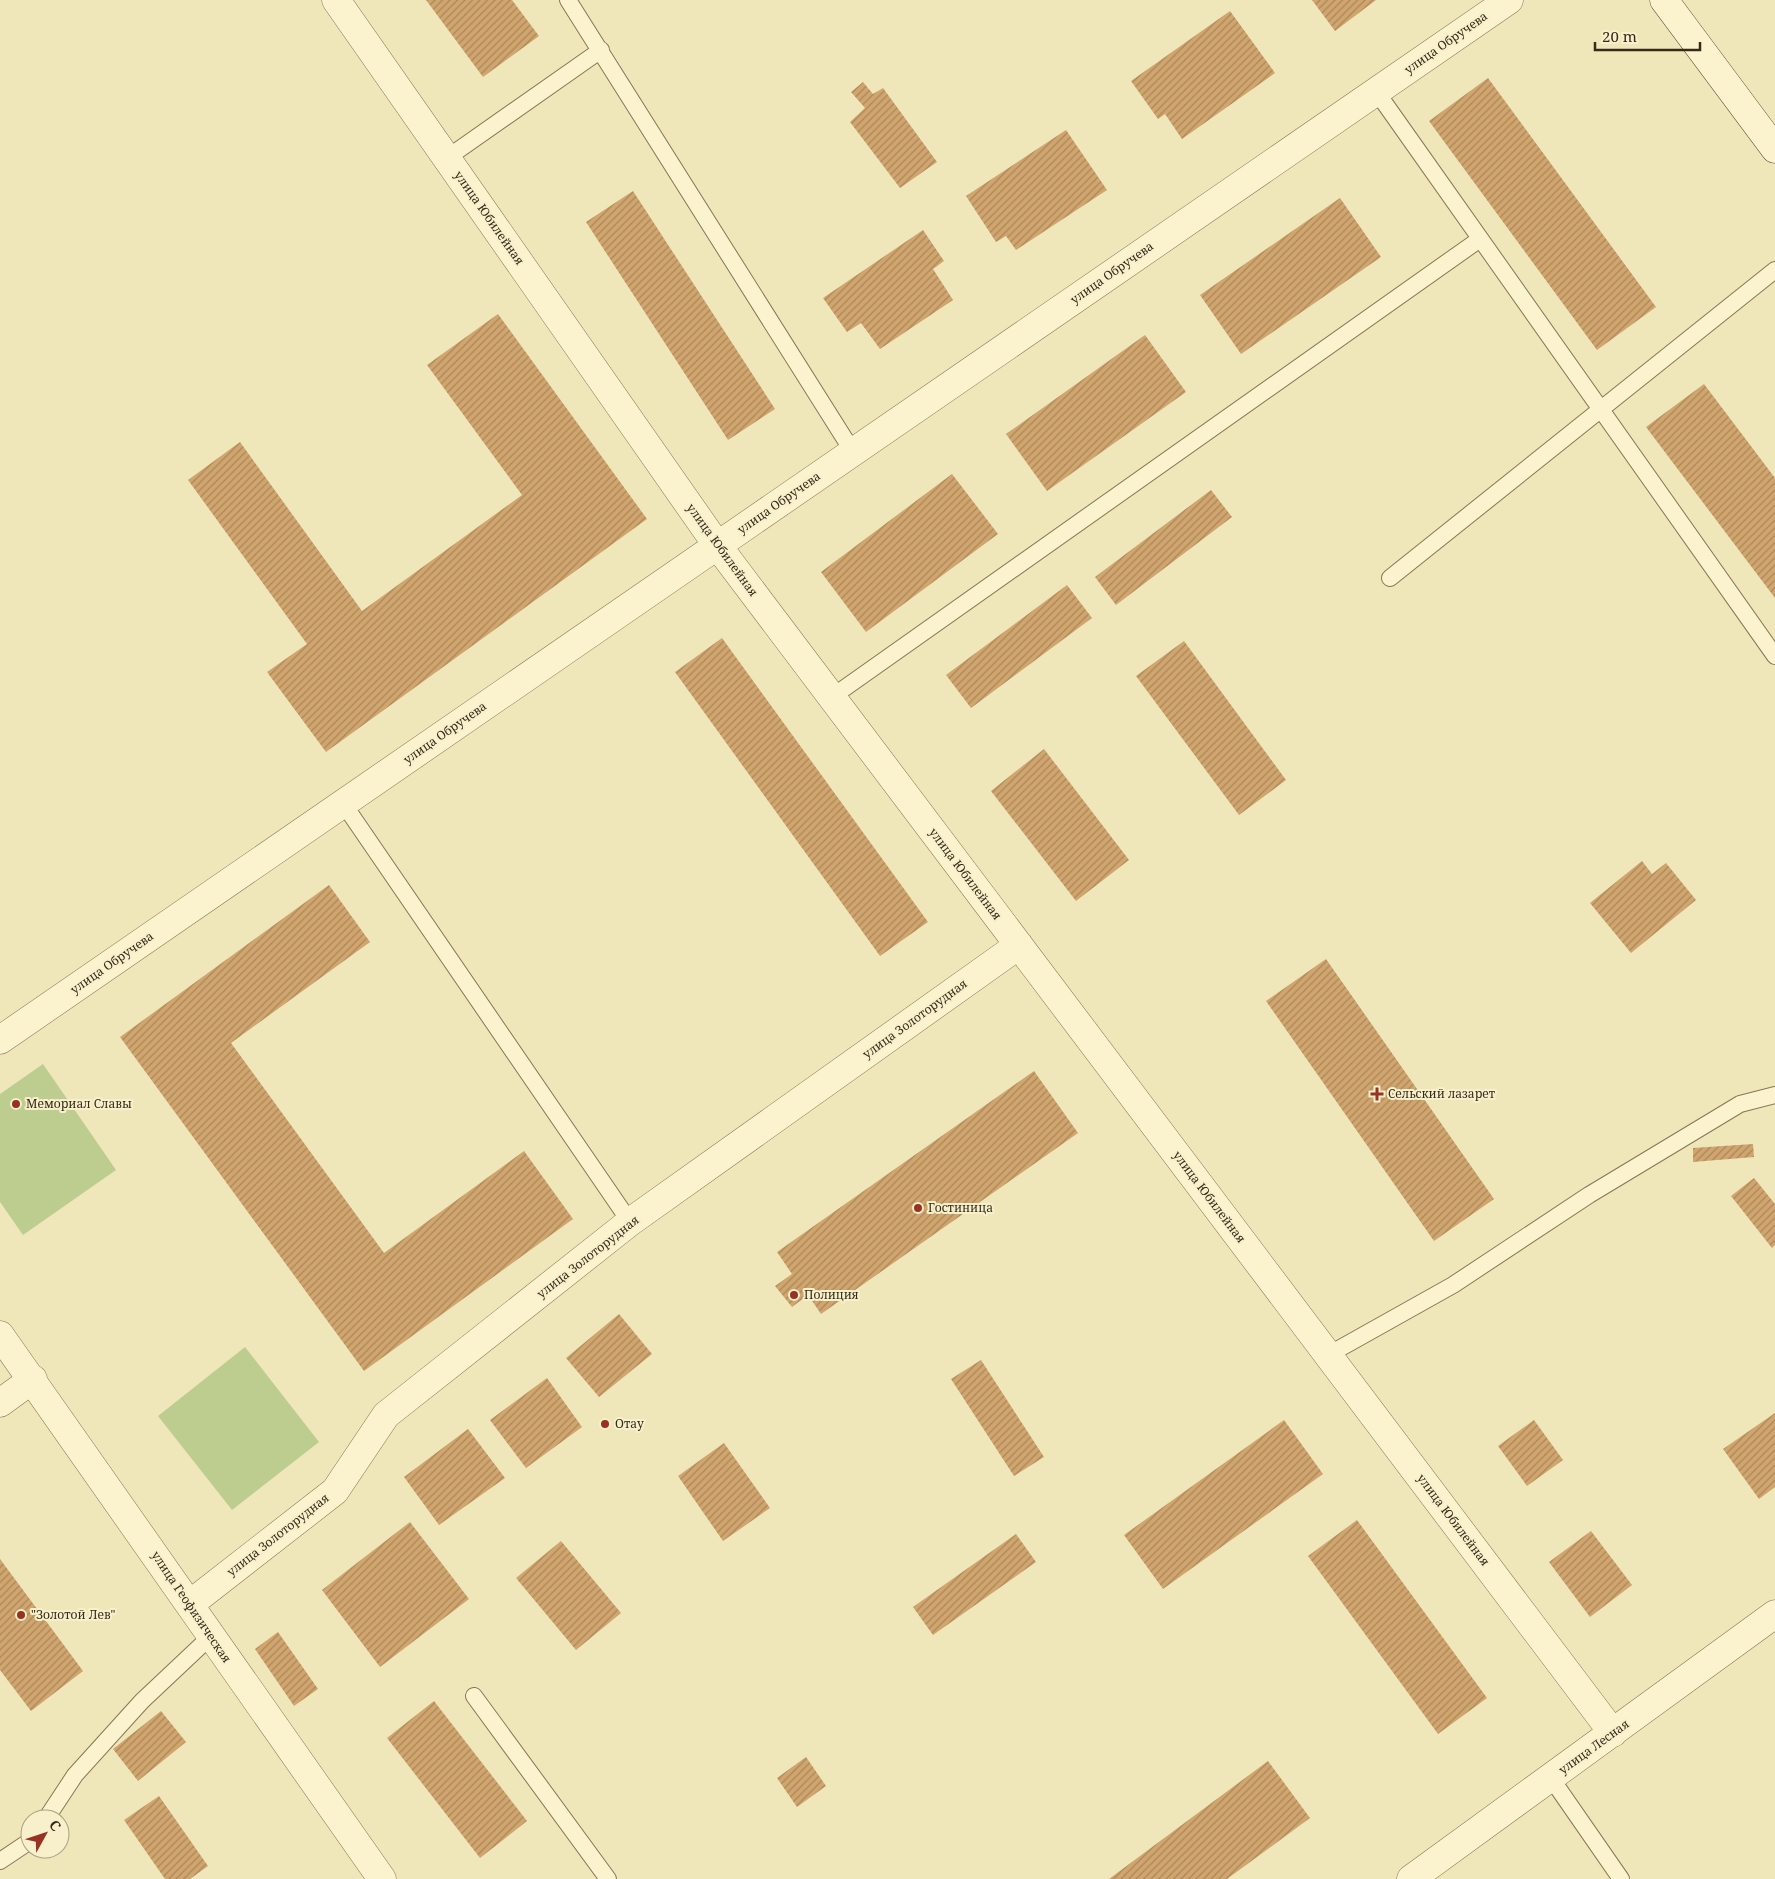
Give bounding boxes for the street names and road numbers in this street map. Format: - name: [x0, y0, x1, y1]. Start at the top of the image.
- street label: улица Обручева: [1401, 7, 1491, 78]
- street label: улица Юбилейная: [451, 167, 528, 268]
- street label: улица Обручева: [1067, 237, 1157, 308]
- street label: улица Обручева: [734, 467, 824, 538]
- street label: улица Юбилейная: [683, 500, 762, 600]
- street label: улица Обручева: [400, 697, 490, 768]
- street label: улица Юбилейная: [925, 824, 1006, 923]
- street label: улица Обручева: [67, 927, 157, 998]
- street label: улица Золоторудная: [859, 975, 971, 1062]
- street label: улица Юбилейная: [1169, 1147, 1250, 1246]
- street label: улица Золоторудная: [533, 1211, 642, 1302]
- street label: улица Юбилейная: [1413, 1470, 1494, 1569]
- street label: улица Золоторудная: [223, 1489, 332, 1580]
- street label: улица Геофизическая: [148, 1547, 235, 1666]
- street label: улица Лесная: [1555, 1715, 1632, 1778]

